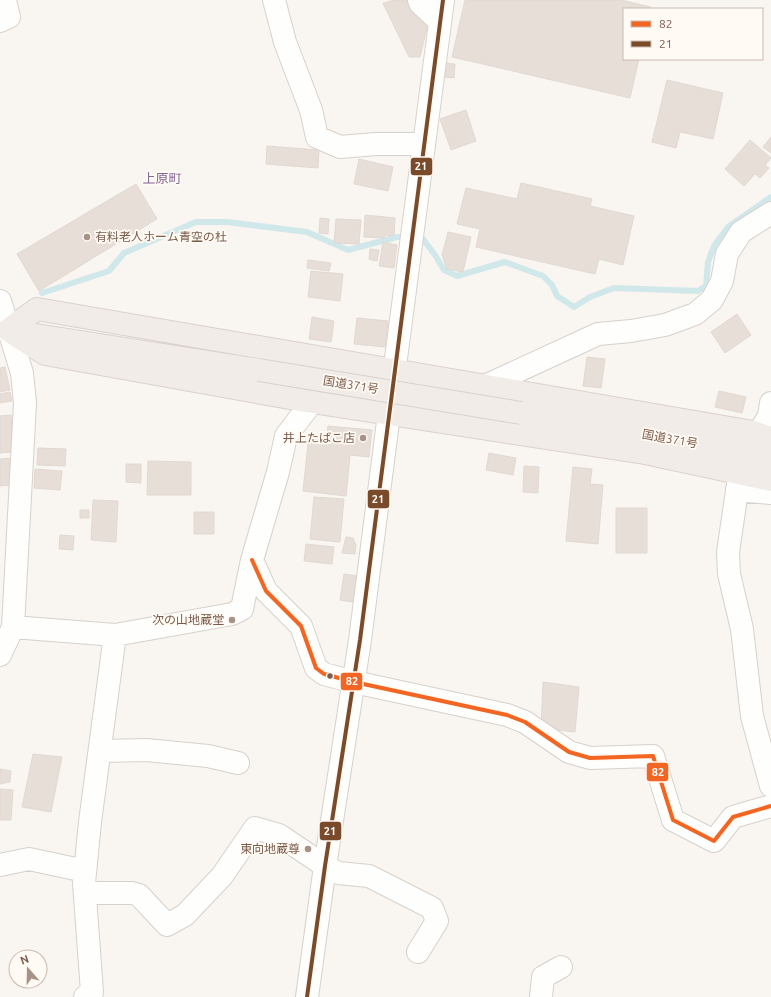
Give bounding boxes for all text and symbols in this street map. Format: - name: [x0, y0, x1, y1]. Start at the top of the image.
- legend: [623, 8, 763, 60]
- text: 82: [659, 17, 673, 30]
- text: 21: [659, 37, 673, 50]
- line badge: 21: [410, 157, 433, 176]
- text: 21: [415, 160, 427, 172]
- district label: 上原町: [142, 171, 182, 185]
- place label: 有料老人ホーム青空の杜: [95, 230, 227, 243]
- marker: 有料老人ホーム青空の杜: [82, 232, 92, 242]
- street label: 国道371号: [322, 374, 380, 395]
- street label: 国道371号: [641, 427, 699, 450]
- place label: 井上たばこ店: [283, 431, 355, 444]
- marker: 井上たばこ店: [358, 433, 368, 443]
- line badge: 21: [367, 489, 390, 509]
- text: 21: [372, 493, 384, 505]
- place label: 次の山地蔵堂: [152, 613, 224, 626]
- marker: 次の山地蔵堂: [227, 615, 237, 625]
- unlabelled marker: [325, 671, 335, 681]
- line badge: 82: [340, 672, 363, 691]
- text: 82: [346, 675, 358, 687]
- line badge: 82: [646, 762, 669, 782]
- text: 82: [652, 766, 664, 778]
- line badge: 21: [319, 821, 342, 841]
- text: 21: [324, 825, 336, 837]
- place label: 東向地蔵尊: [240, 842, 300, 855]
- marker: 東向地蔵尊: [303, 844, 313, 854]
- north arrow: [8, 949, 48, 989]
- text: N: [19, 953, 30, 967]

